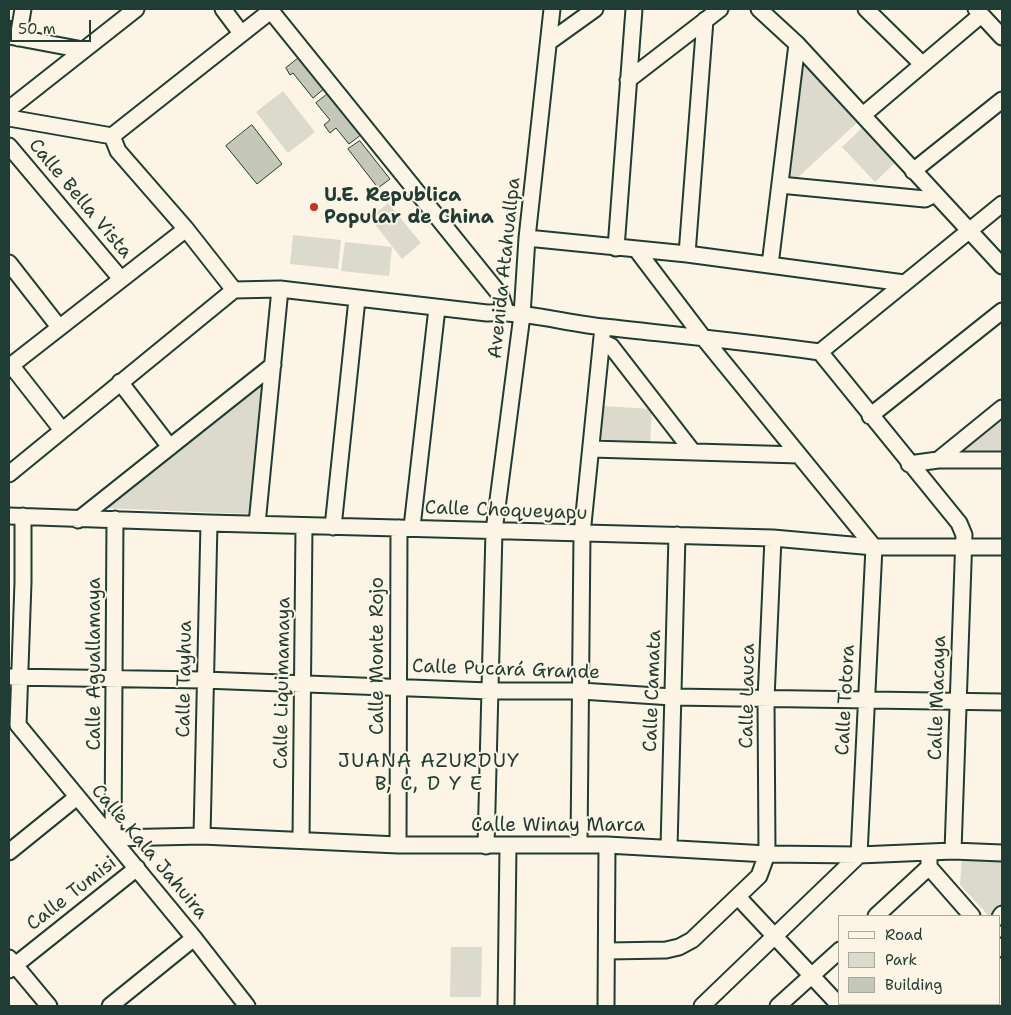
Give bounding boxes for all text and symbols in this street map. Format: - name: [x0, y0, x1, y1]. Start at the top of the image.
- scale bar: [12, 10, 94, 42]
- text: 50 m: [18, 19, 56, 39]
- street label: Calle Bella Vista: [23, 134, 137, 264]
- street label: Avenida Atahuallpa: [484, 176, 526, 360]
- place label: U.E. Republica Popular de China: [324, 185, 494, 229]
- marker: U.E. Republica Popular de China: [308, 201, 320, 213]
- street label: Calle Choqueyapu: [424, 497, 588, 525]
- street label: Calle Aguallamaya: [84, 577, 106, 751]
- street label: Calle Monte Rojo: [367, 577, 389, 735]
- street label: Calle Liquimamaya: [270, 597, 296, 769]
- street label: Calle Tayhua: [173, 620, 197, 738]
- street label: Calle Camata: [639, 629, 667, 753]
- street label: Calle Macaya: [924, 635, 952, 761]
- street label: Calle Lauca: [736, 643, 760, 749]
- street label: Calle Totora: [832, 644, 860, 756]
- street label: Calle Pucará Grande: [412, 655, 600, 685]
- district label: JUANA AZURDUY B, C, D Y E: [336, 750, 522, 797]
- street label: Calle Kala Jahuira: [86, 780, 212, 924]
- street label: Calle Winay Marca: [471, 815, 645, 837]
- street label: Calle Tumisi: [23, 852, 121, 936]
- legend: [838, 915, 1001, 1005]
- text: Road: [885, 925, 923, 945]
- text: Park: [885, 950, 917, 970]
- text: Building: [885, 975, 942, 995]

